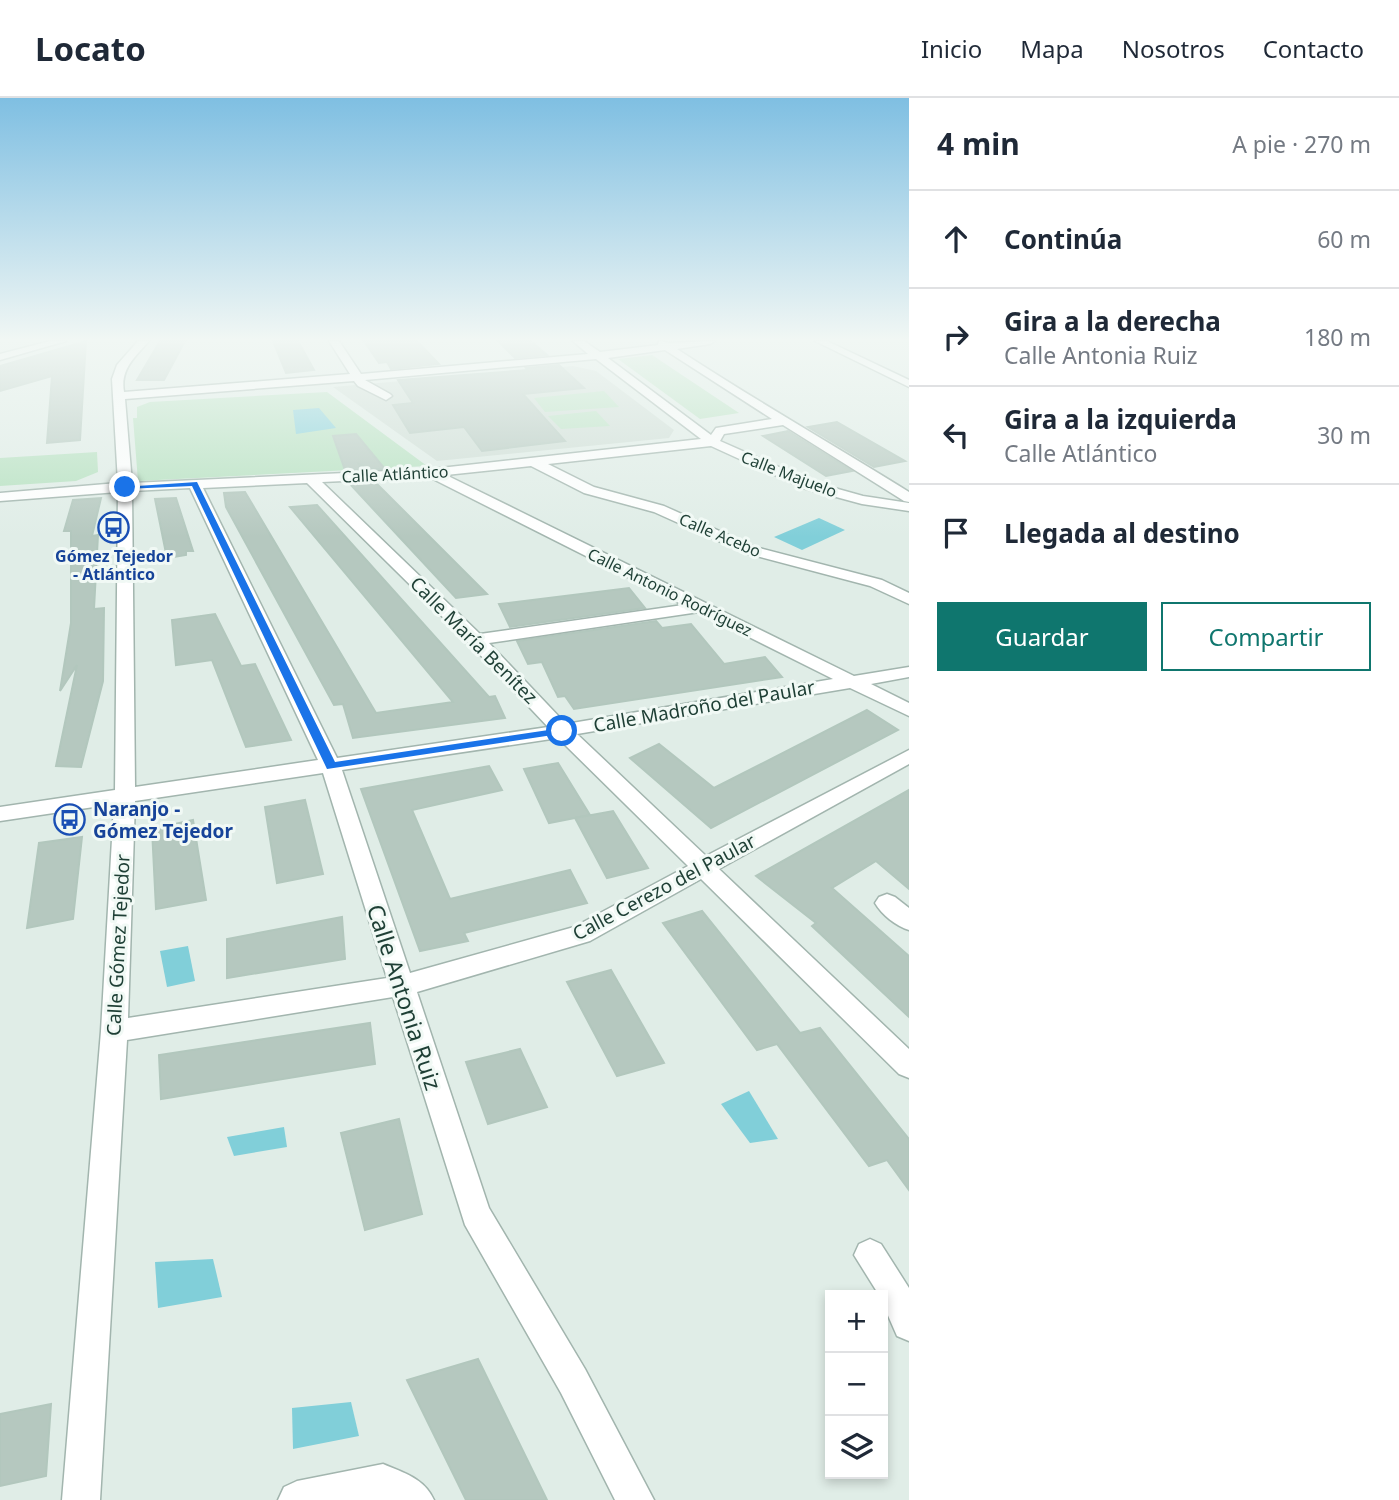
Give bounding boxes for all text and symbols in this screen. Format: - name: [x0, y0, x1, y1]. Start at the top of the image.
- text: Locato: [35, 26, 146, 71]
- text: Inicio: [921, 32, 982, 65]
- text: Mapa: [1020, 32, 1084, 65]
- text: Nosotros: [1122, 32, 1225, 65]
- text: Contacto: [1263, 32, 1364, 65]
- text: 4 min: [937, 123, 1020, 164]
- text: A pie · 270 m: [1232, 128, 1371, 160]
- icon: ahead: [937, 220, 975, 258]
- text: Continúa: [1004, 221, 1122, 257]
- text: 60 m: [1317, 223, 1371, 255]
- text: Gira a la derecha: [1004, 303, 1221, 339]
- icon: right: [937, 318, 975, 356]
- text: 180 m: [1304, 321, 1371, 353]
- text: Calle Antonia Ruiz: [1004, 339, 1198, 371]
- text: Gira a la izquierda: [1004, 401, 1237, 437]
- icon: left: [937, 416, 975, 454]
- text: 30 m: [1317, 419, 1371, 451]
- text: Calle Atlántico: [1004, 437, 1158, 469]
- street label: Calle Majuelo: [738, 446, 840, 502]
- street label: Calle Atlántico: [341, 460, 449, 488]
- route end: [109, 471, 140, 502]
- street label: Calle Acebo: [676, 508, 764, 562]
- bus stop icon: Gómez Tejedor - Atlántico: [97, 510, 131, 544]
- icon: arrive: [937, 514, 975, 552]
- text: Llegada al destino: [1004, 515, 1240, 551]
- street label: Calle Antonio Rodríguez: [584, 543, 756, 641]
- place label: Gómez Tejedor - Atlántico: [55, 545, 173, 585]
- street label: Calle María Benítez: [405, 571, 543, 709]
- button: Guardar: [937, 602, 1147, 671]
- button: Compartir: [1161, 602, 1371, 671]
- street label: Calle Madroño del Paular: [591, 674, 817, 738]
- route start: [546, 715, 577, 746]
- place label: Naranjo - Gómez Tejedor: [93, 796, 233, 844]
- bus stop icon: Naranjo - Gómez Tejedor: [53, 803, 87, 837]
- street label: Calle Cerezo del Paular: [568, 828, 760, 946]
- street label: Calle Gómez Tejedor: [100, 853, 136, 1037]
- street label: Calle Antonia Ruiz: [360, 900, 450, 1094]
- map controls: [825, 1290, 888, 1479]
- button: +: [825, 1290, 888, 1353]
- button: −: [825, 1353, 888, 1416]
- button: layers: [825, 1416, 888, 1479]

